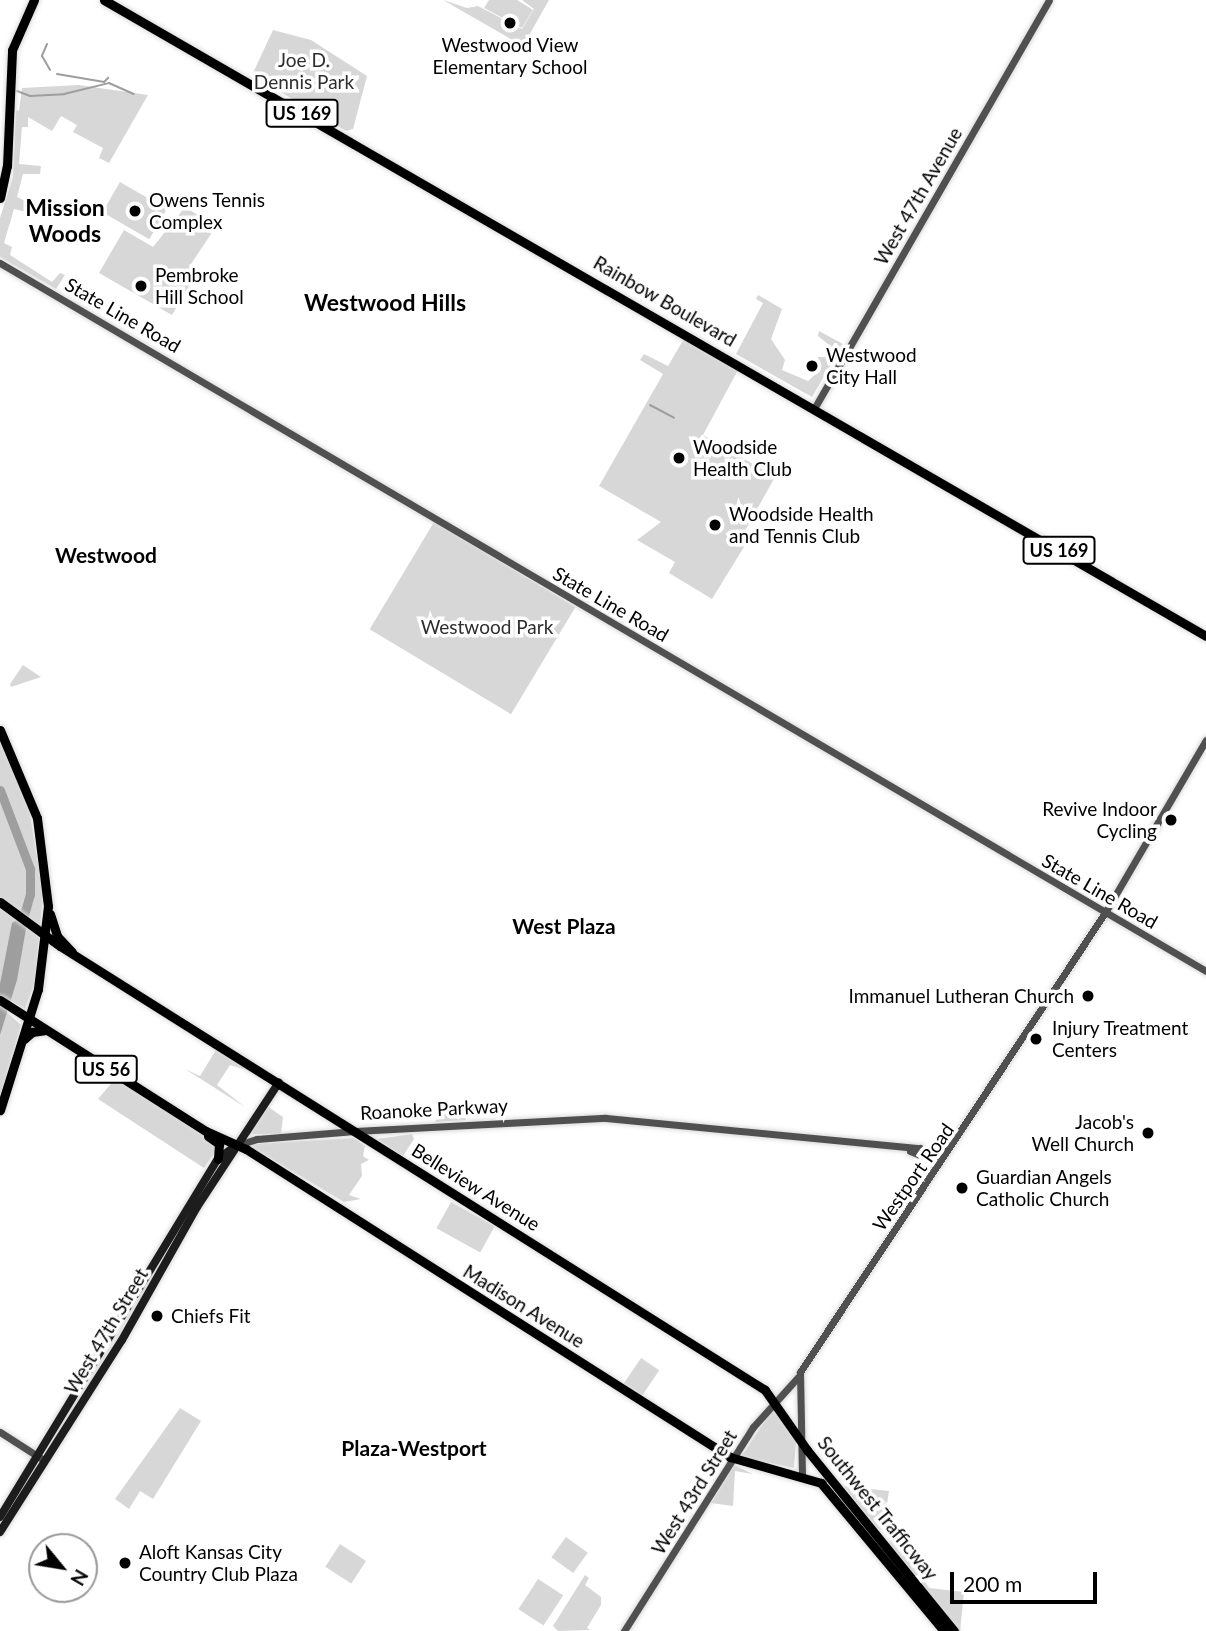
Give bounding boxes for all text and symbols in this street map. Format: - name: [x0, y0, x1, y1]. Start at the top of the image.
- marker: Westwood View Elementary School: [502, 15, 518, 31]
- place label: Westwood View Elementary School: [432, 34, 588, 78]
- park label: Joe D. Dennis Park: [254, 49, 354, 93]
- road number: US 169: [265, 98, 339, 128]
- street label: West 47th Avenue: [869, 123, 967, 269]
- place label: Owens Tennis Complex: [149, 189, 266, 233]
- district label: Mission Woods: [25, 193, 105, 247]
- marker: Owens Tennis Complex: [127, 203, 143, 219]
- street label: Rainbow Boulevard: [589, 251, 741, 351]
- place label: Pembroke Hill School: [155, 264, 244, 308]
- street label: State Line Road: [61, 273, 185, 357]
- marker: Pembroke Hill School: [133, 278, 149, 294]
- district label: Westwood Hills: [304, 288, 466, 316]
- place label: Westwood City Hall: [826, 344, 917, 388]
- marker: Westwood City Hall: [804, 358, 820, 374]
- place label: Woodside Health Club: [693, 436, 792, 480]
- marker: Woodside Health Club: [671, 450, 687, 466]
- place label: Woodside Health and Tennis Club: [729, 503, 874, 547]
- marker: Woodside Health and Tennis Club: [707, 517, 723, 533]
- road number: US 169: [1022, 536, 1096, 564]
- district label: Westwood: [55, 542, 157, 568]
- street label: State Line Road: [549, 562, 673, 646]
- park label: Westwood Park: [421, 616, 553, 638]
- place label: Revive Indoor Cycling: [1042, 798, 1157, 842]
- marker: Revive Indoor Cycling: [1163, 812, 1179, 828]
- street label: State Line Road: [1038, 849, 1162, 933]
- district label: West Plaza: [512, 913, 616, 939]
- place label: Immanuel Lutheran Church: [849, 985, 1074, 1007]
- marker: Immanuel Lutheran Church: [1080, 988, 1096, 1004]
- place label: Injury Treatment Centers: [1052, 1017, 1189, 1061]
- marker: Injury Treatment Centers: [1026, 1029, 1046, 1049]
- road number: US 56: [74, 1054, 138, 1084]
- street label: Roanoke Parkway: [360, 1094, 508, 1124]
- place label: Jacob's Well Church: [1031, 1111, 1134, 1155]
- street label: Westport Road: [868, 1119, 958, 1235]
- marker: Jacob's Well Church: [1140, 1125, 1156, 1141]
- street label: Belleview Avenue: [407, 1138, 545, 1236]
- place label: Guardian Angels Catholic Church: [976, 1166, 1112, 1210]
- marker: Guardian Angels Catholic Church: [954, 1180, 970, 1196]
- street label: Madison Avenue: [459, 1259, 589, 1353]
- street label: West 47th Street: [59, 1264, 153, 1398]
- place label: Chiefs Fit: [171, 1305, 251, 1327]
- marker: Chiefs Fit: [149, 1308, 165, 1324]
- street label: West 43rd Street: [647, 1425, 741, 1559]
- street label: Southwest Trafficway: [813, 1431, 943, 1585]
- district label: Plaza-Westport: [341, 1435, 487, 1461]
- north arrow: [28, 1533, 98, 1603]
- place label: Aloft Kansas City Country Club Plaza: [139, 1541, 298, 1585]
- marker: Aloft Kansas City Country Club Plaza: [117, 1555, 133, 1571]
- scale bar: [954, 1558, 1101, 1602]
- text: N: [66, 1566, 94, 1590]
- text: 200 m: [963, 1571, 1022, 1596]

